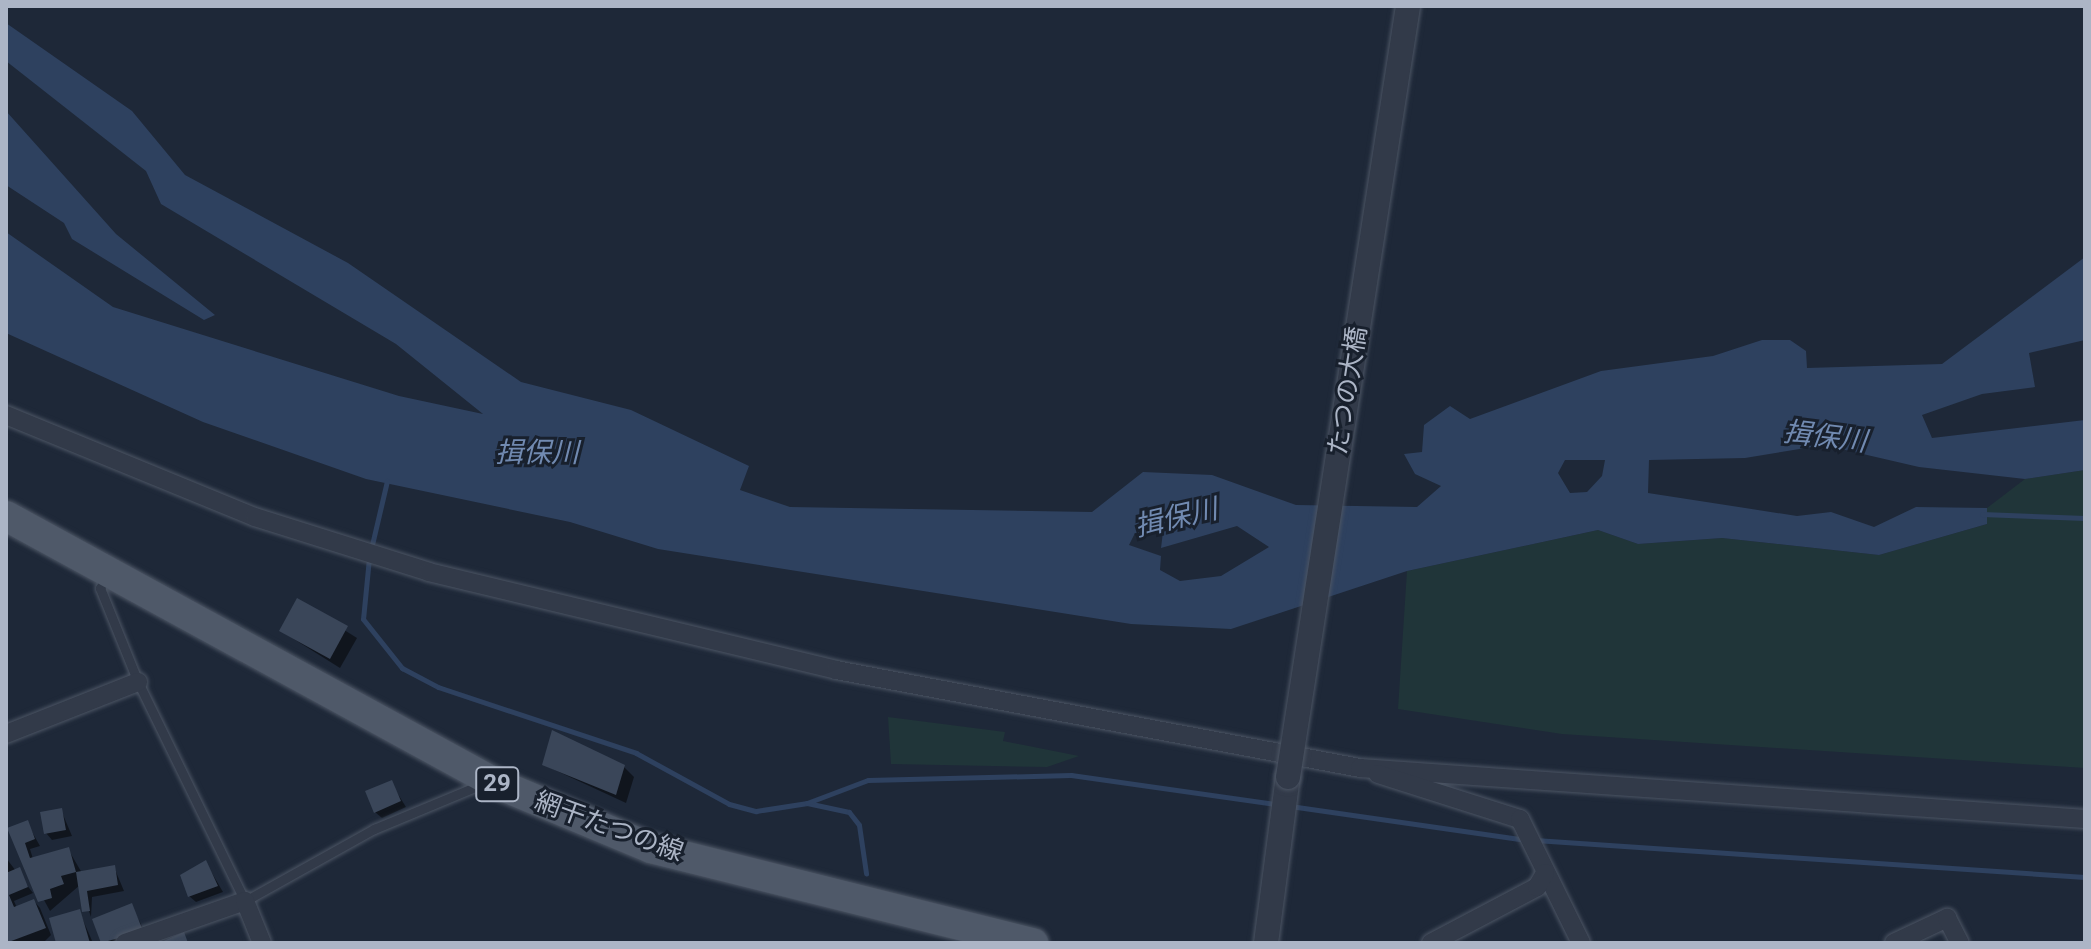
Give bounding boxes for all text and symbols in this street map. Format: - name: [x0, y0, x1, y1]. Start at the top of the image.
- street label: たつの大橋: [1322, 324, 1374, 458]
- water label: 揖保川: [1781, 415, 1869, 459]
- water label: 揖保川: [495, 436, 579, 470]
- water label: 揖保川: [1131, 492, 1221, 544]
- road number: 29: [475, 764, 519, 804]
- street label: 網干たつの線: [530, 786, 688, 868]

